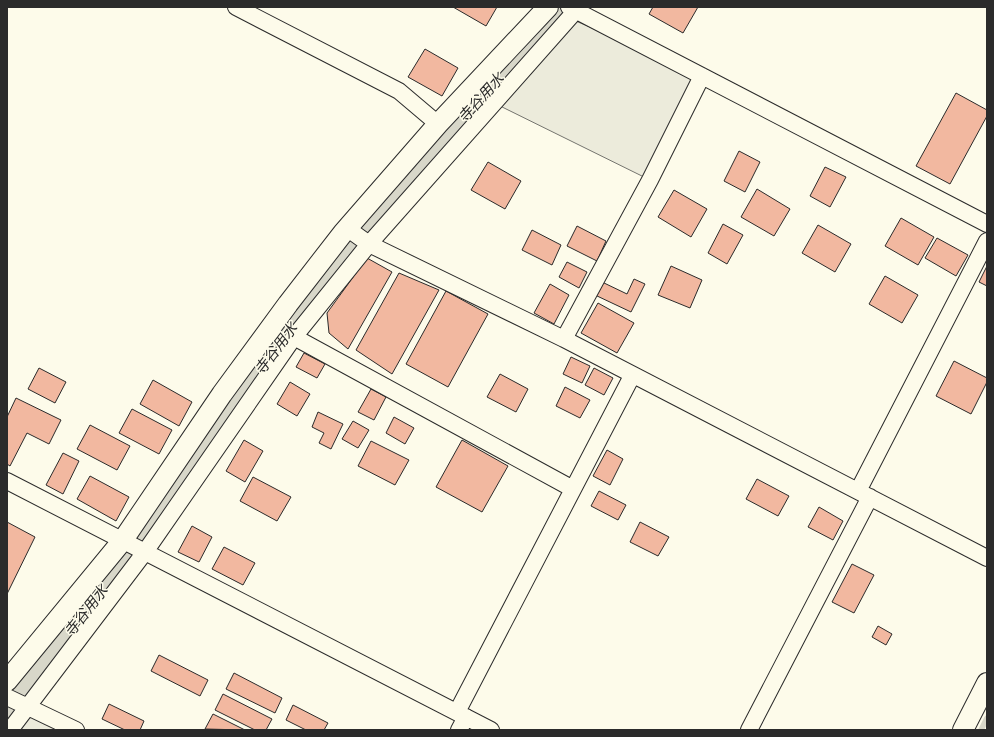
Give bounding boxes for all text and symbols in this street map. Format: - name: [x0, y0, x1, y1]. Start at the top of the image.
- water label: 寺谷用水: [453, 67, 511, 128]
- water label: 寺谷用水: [249, 317, 304, 380]
- water label: 寺谷用水: [59, 579, 114, 641]

